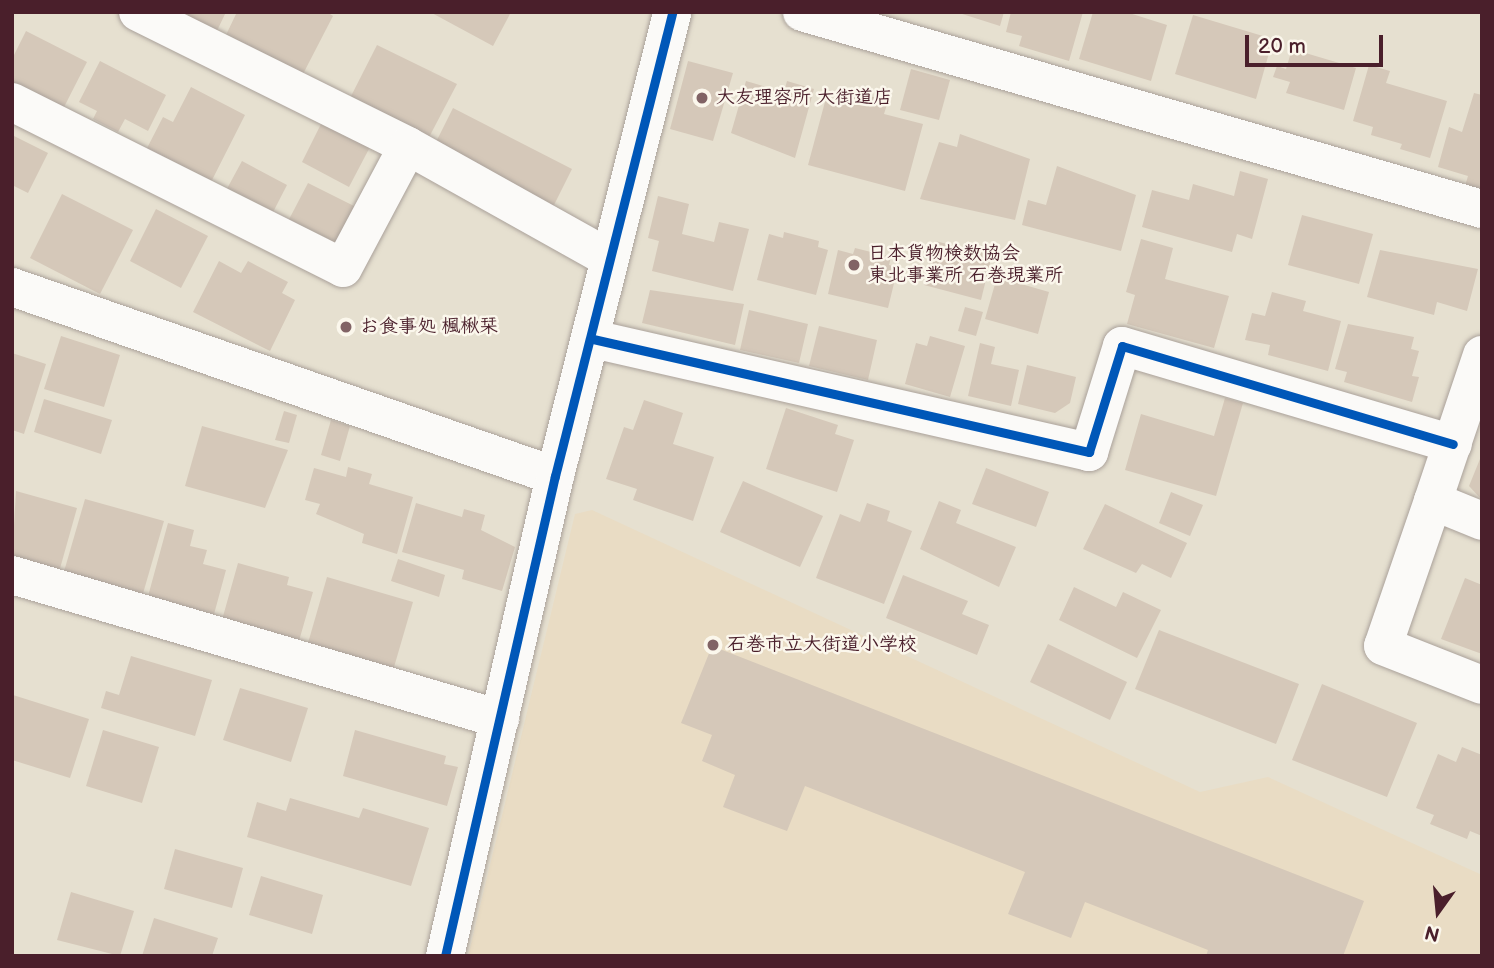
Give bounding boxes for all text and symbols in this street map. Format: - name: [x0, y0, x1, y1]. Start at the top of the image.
- scale bar: [1249, 21, 1387, 65]
- text: 20 m: [1258, 34, 1306, 59]
- place label: 大友理容所 大街道店: [716, 87, 892, 109]
- marker: 大友理容所 大街道店: [694, 90, 710, 106]
- place label: 日本貨物検数協会 東北事業所 石巻現業所: [868, 243, 1063, 287]
- marker: 日本貨物検数協会 東北事業所 石巻現業所: [846, 257, 862, 273]
- place label: お食事処 楓楸栞: [360, 316, 498, 338]
- marker: お食事処 楓楸栞: [338, 319, 354, 335]
- place label: 石巻市立大街道小学校: [727, 634, 917, 656]
- marker: 石巻市立大街道小学校: [705, 637, 721, 653]
- north arrow: [1403, 877, 1473, 947]
- text: N: [1423, 920, 1442, 946]

